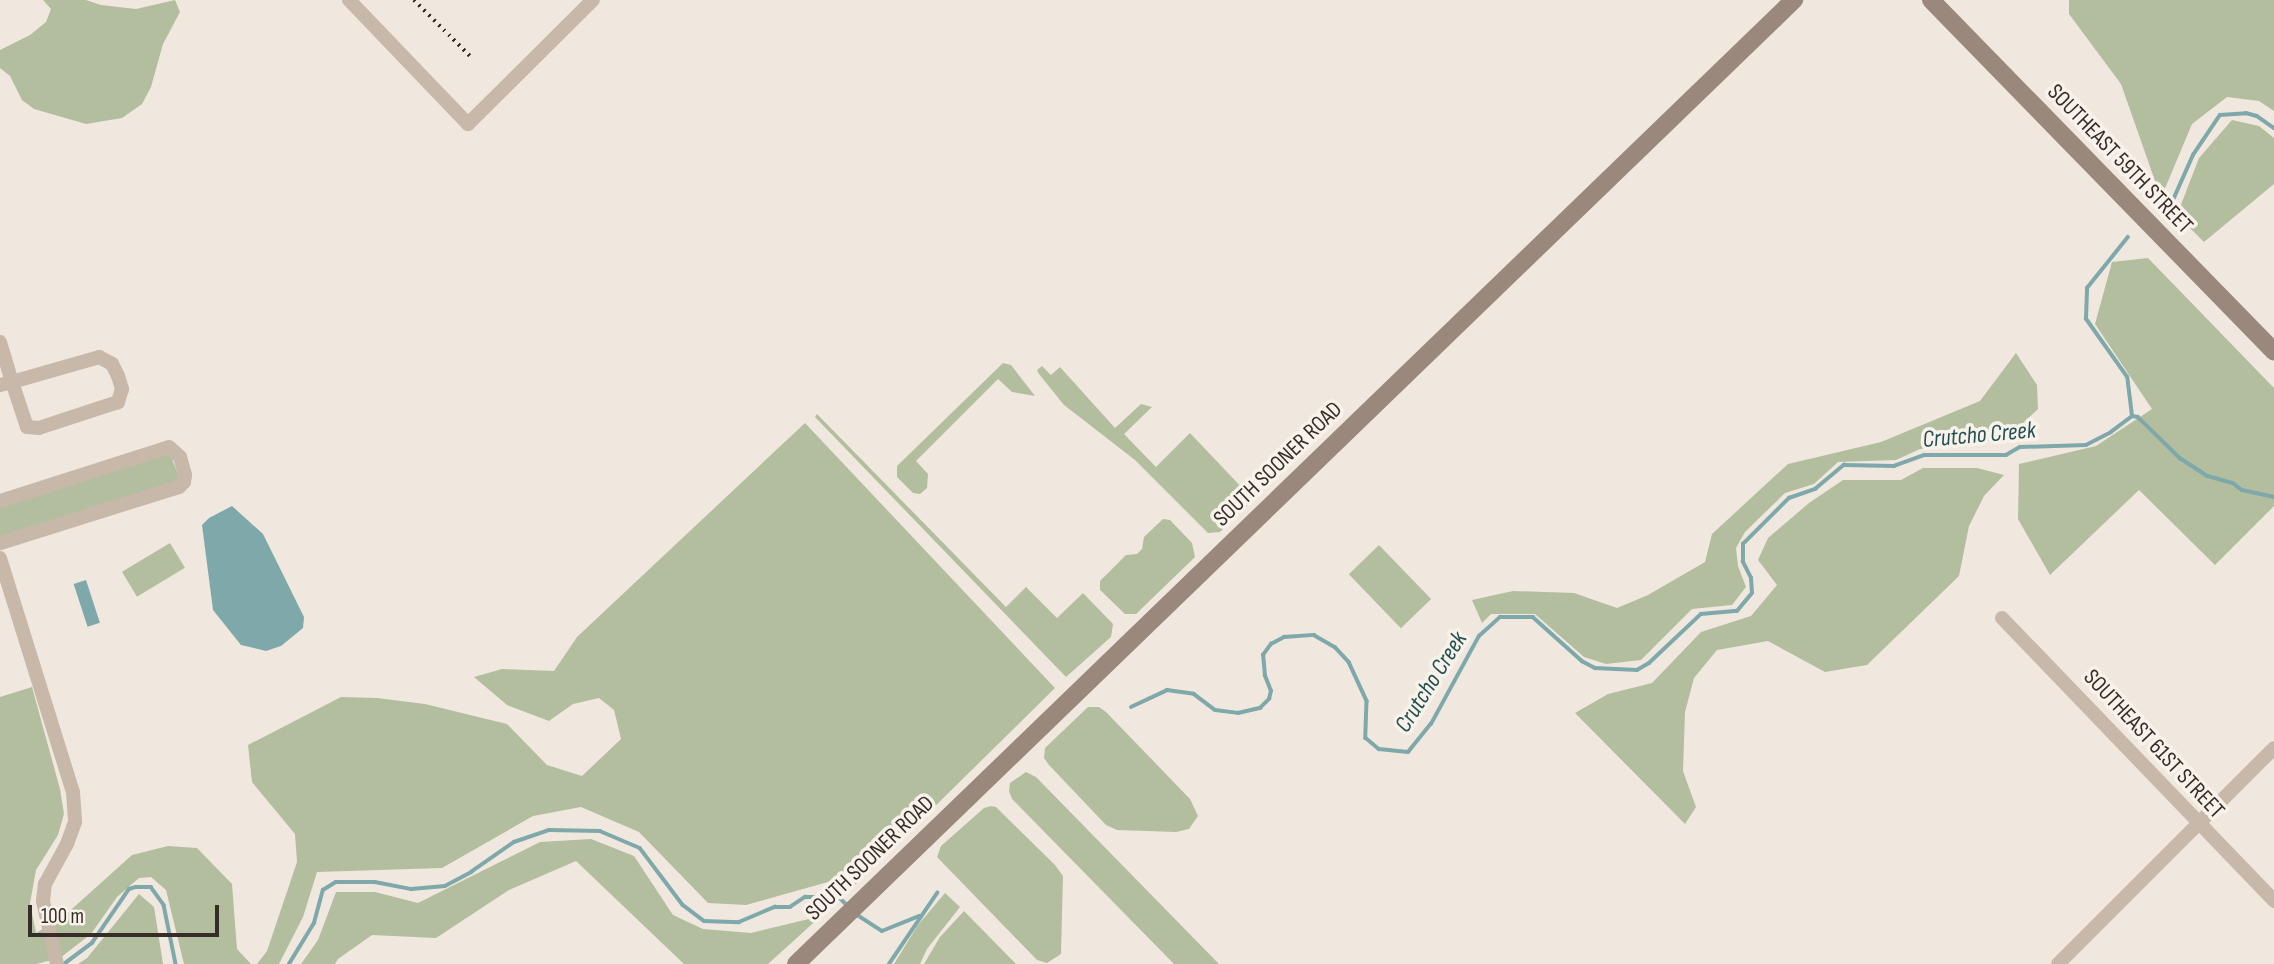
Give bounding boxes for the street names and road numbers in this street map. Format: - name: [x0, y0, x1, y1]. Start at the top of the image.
- street label: SOUTHEAST 59TH STREET: [2042, 78, 2198, 240]
- street label: SOUTH SOONER ROAD: [1208, 396, 1348, 532]
- street label: SOUTHEAST 61ST STREET: [2078, 664, 2230, 824]
- street label: SOUTH SOONER ROAD: [800, 790, 940, 926]

